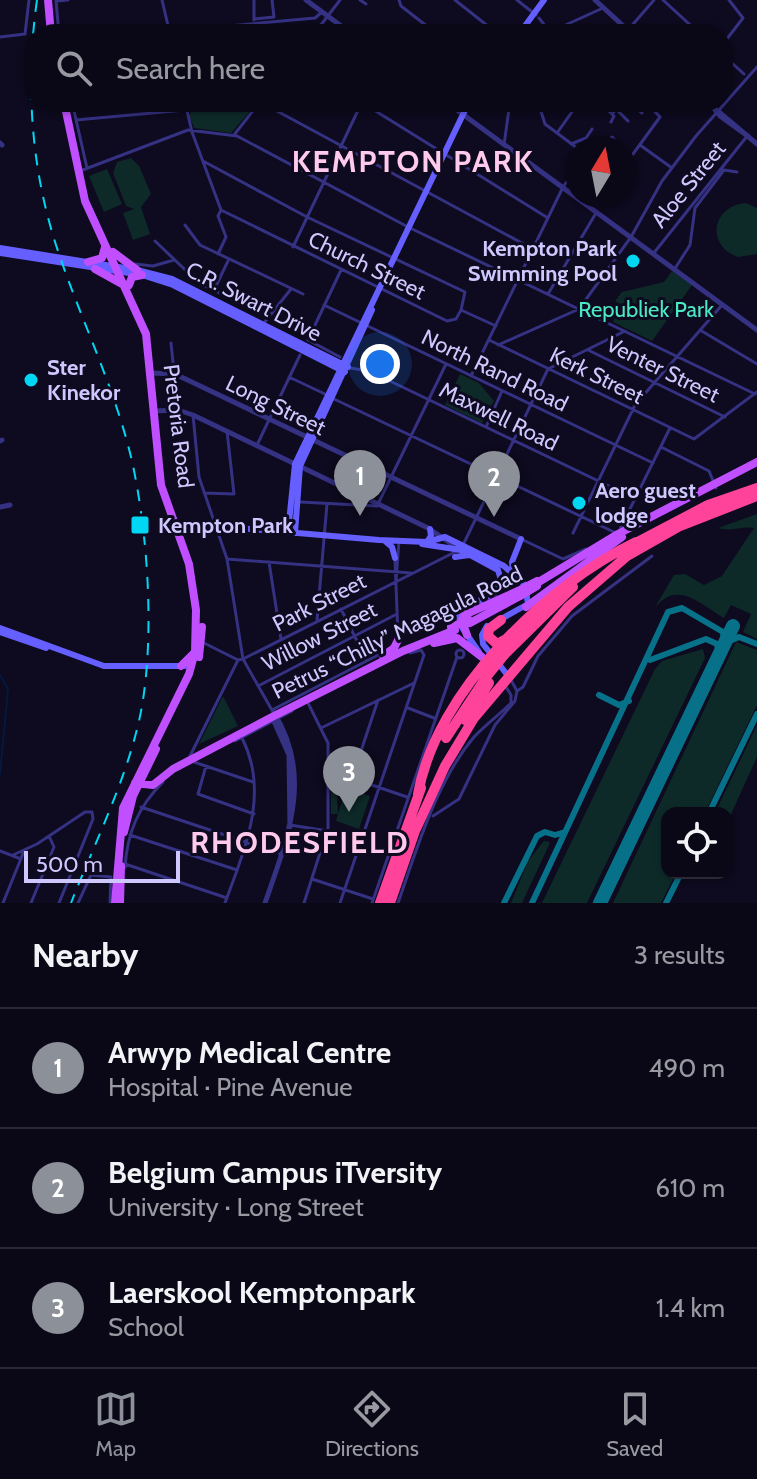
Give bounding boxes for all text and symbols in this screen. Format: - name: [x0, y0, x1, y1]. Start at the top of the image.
- search box: [24, 24, 733, 112]
- icon: search: [52, 46, 96, 90]
- text: Search here: [116, 50, 265, 87]
- street label: Aloe Street: [645, 135, 732, 233]
- north arrow: [565, 136, 637, 208]
- district label: KEMPTON PARK: [292, 143, 534, 180]
- street label: Church Street: [304, 225, 430, 306]
- place label: Kempton Park Swimming Pool: [468, 235, 617, 287]
- marker: Kempton Park Swimming Pool: [624, 252, 642, 270]
- street label: C.R. Swart Drive: [181, 256, 326, 347]
- park label: Republiek Park: [578, 296, 714, 323]
- street label: North Rand Road: [417, 323, 572, 418]
- street label: Venter Street: [602, 330, 724, 409]
- street label: Kerk Street: [545, 341, 649, 410]
- your location: [360, 344, 400, 384]
- place label: Ster Kinekor: [47, 354, 121, 406]
- street label: Pretoria Road: [158, 363, 199, 490]
- street label: Long Street: [221, 370, 331, 441]
- marker: Ster Kinekor: [22, 371, 40, 389]
- street label: Maxwell Road: [435, 376, 563, 457]
- pin: 1: [334, 450, 386, 516]
- pin: 2: [468, 451, 520, 517]
- place label: Aero guest lodge: [595, 477, 696, 529]
- marker: Aero guest lodge: [570, 494, 588, 512]
- place label: Kempton Park: [158, 512, 293, 539]
- marker: Kempton Park: [129, 514, 151, 536]
- street label: Petrus “Chilly” Magagula Road: [267, 560, 527, 705]
- street label: Park Street: [268, 567, 371, 637]
- street label: Willow Street: [257, 596, 382, 677]
- pin: 3: [323, 746, 375, 812]
- map controls: [661, 807, 733, 879]
- button: locate: [661, 807, 733, 879]
- district label: RHODESFIELD: [190, 824, 410, 861]
- scale bar: [24, 847, 180, 883]
- text: 500 m: [36, 851, 103, 878]
- text: Nearby: [32, 934, 139, 976]
- text: 3 results: [634, 939, 725, 971]
- text: Arwyp Medical Centre: [108, 1034, 391, 1071]
- text: 1: [53, 1052, 63, 1084]
- text: 490 m: [648, 1052, 725, 1084]
- text: Hospital · Pine Avenue: [108, 1071, 353, 1103]
- text: Belgium Campus iTversity: [108, 1154, 442, 1191]
- text: 2: [51, 1172, 65, 1204]
- text: 610 m: [655, 1172, 725, 1204]
- text: University · Long Street: [108, 1191, 364, 1223]
- text: Laerskool Kemptonpark: [108, 1274, 416, 1311]
- text: 3: [51, 1292, 65, 1324]
- text: 1.4 km: [656, 1292, 725, 1324]
- text: School: [108, 1311, 184, 1343]
- tab: Map: [94, 1387, 138, 1462]
- tab: Directions: [325, 1387, 419, 1462]
- tab: Saved: [606, 1387, 663, 1462]

